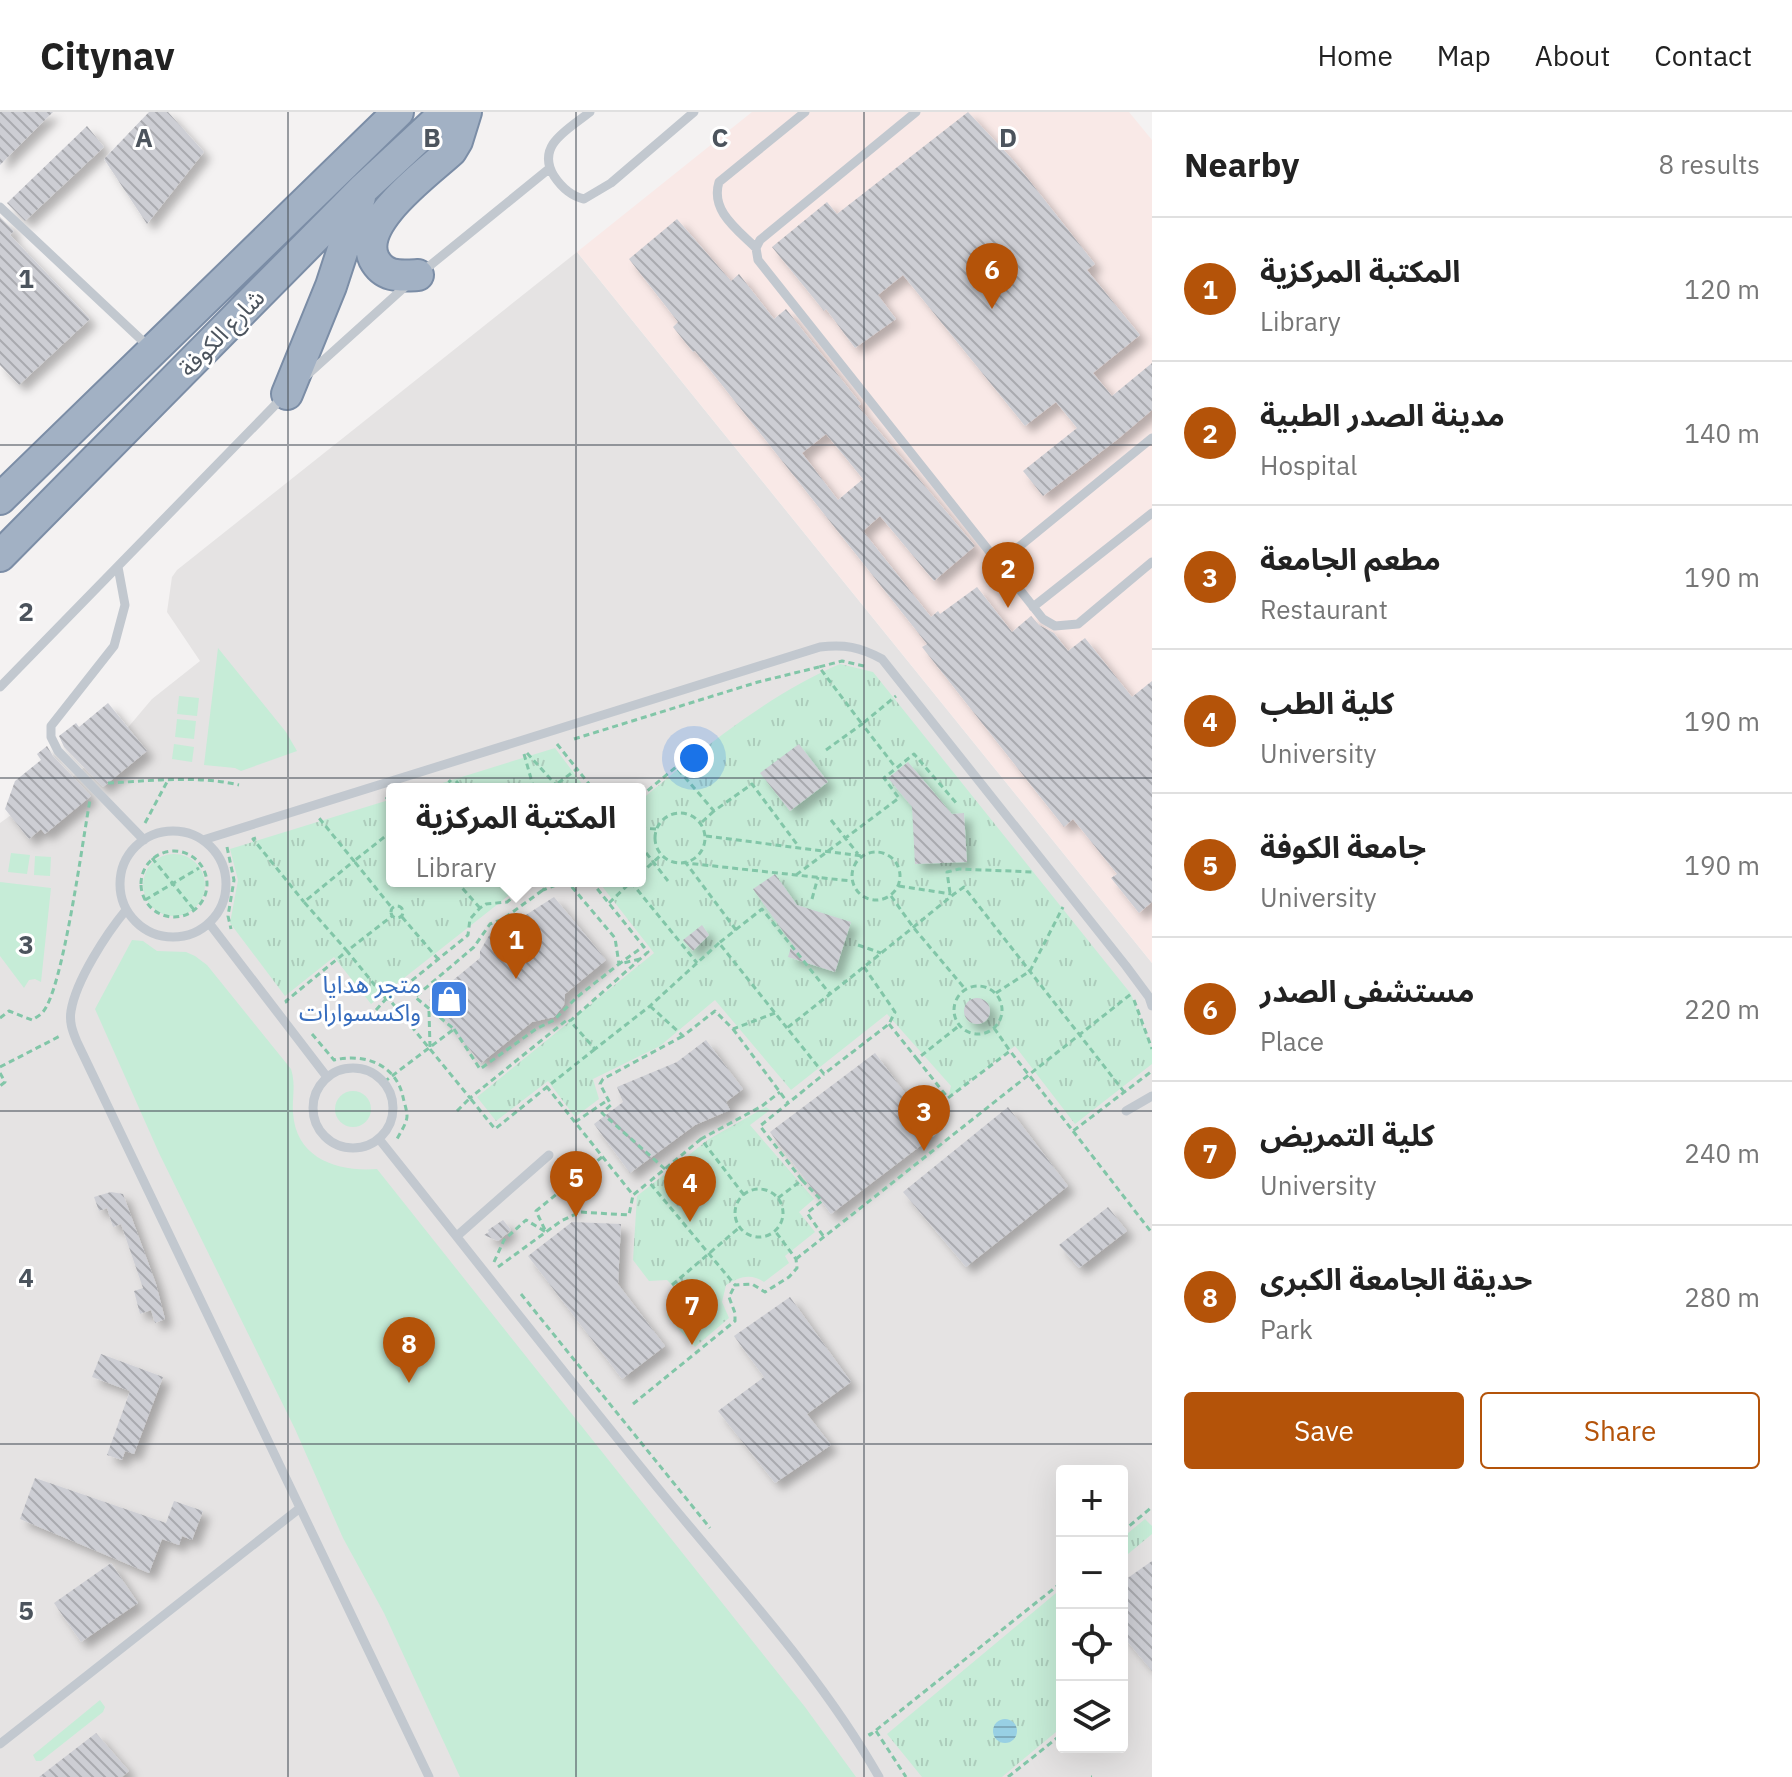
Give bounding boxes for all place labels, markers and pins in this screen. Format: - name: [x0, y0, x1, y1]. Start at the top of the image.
- pin: 6: [966, 243, 1018, 309]
- pin: 2: [982, 542, 1034, 608]
- pin: 1: [490, 913, 542, 979]
- place label: متجر هدايا واكسسوارات: [299, 968, 421, 1028]
- shop icon: متجر هدايا واكسسوارات: [428, 978, 470, 1020]
- pin: 3: [898, 1085, 950, 1151]
- pin: 5: [550, 1151, 602, 1217]
- pin: 4: [664, 1156, 716, 1222]
- pin: 7: [666, 1279, 718, 1345]
- pin: 8: [383, 1317, 435, 1383]

